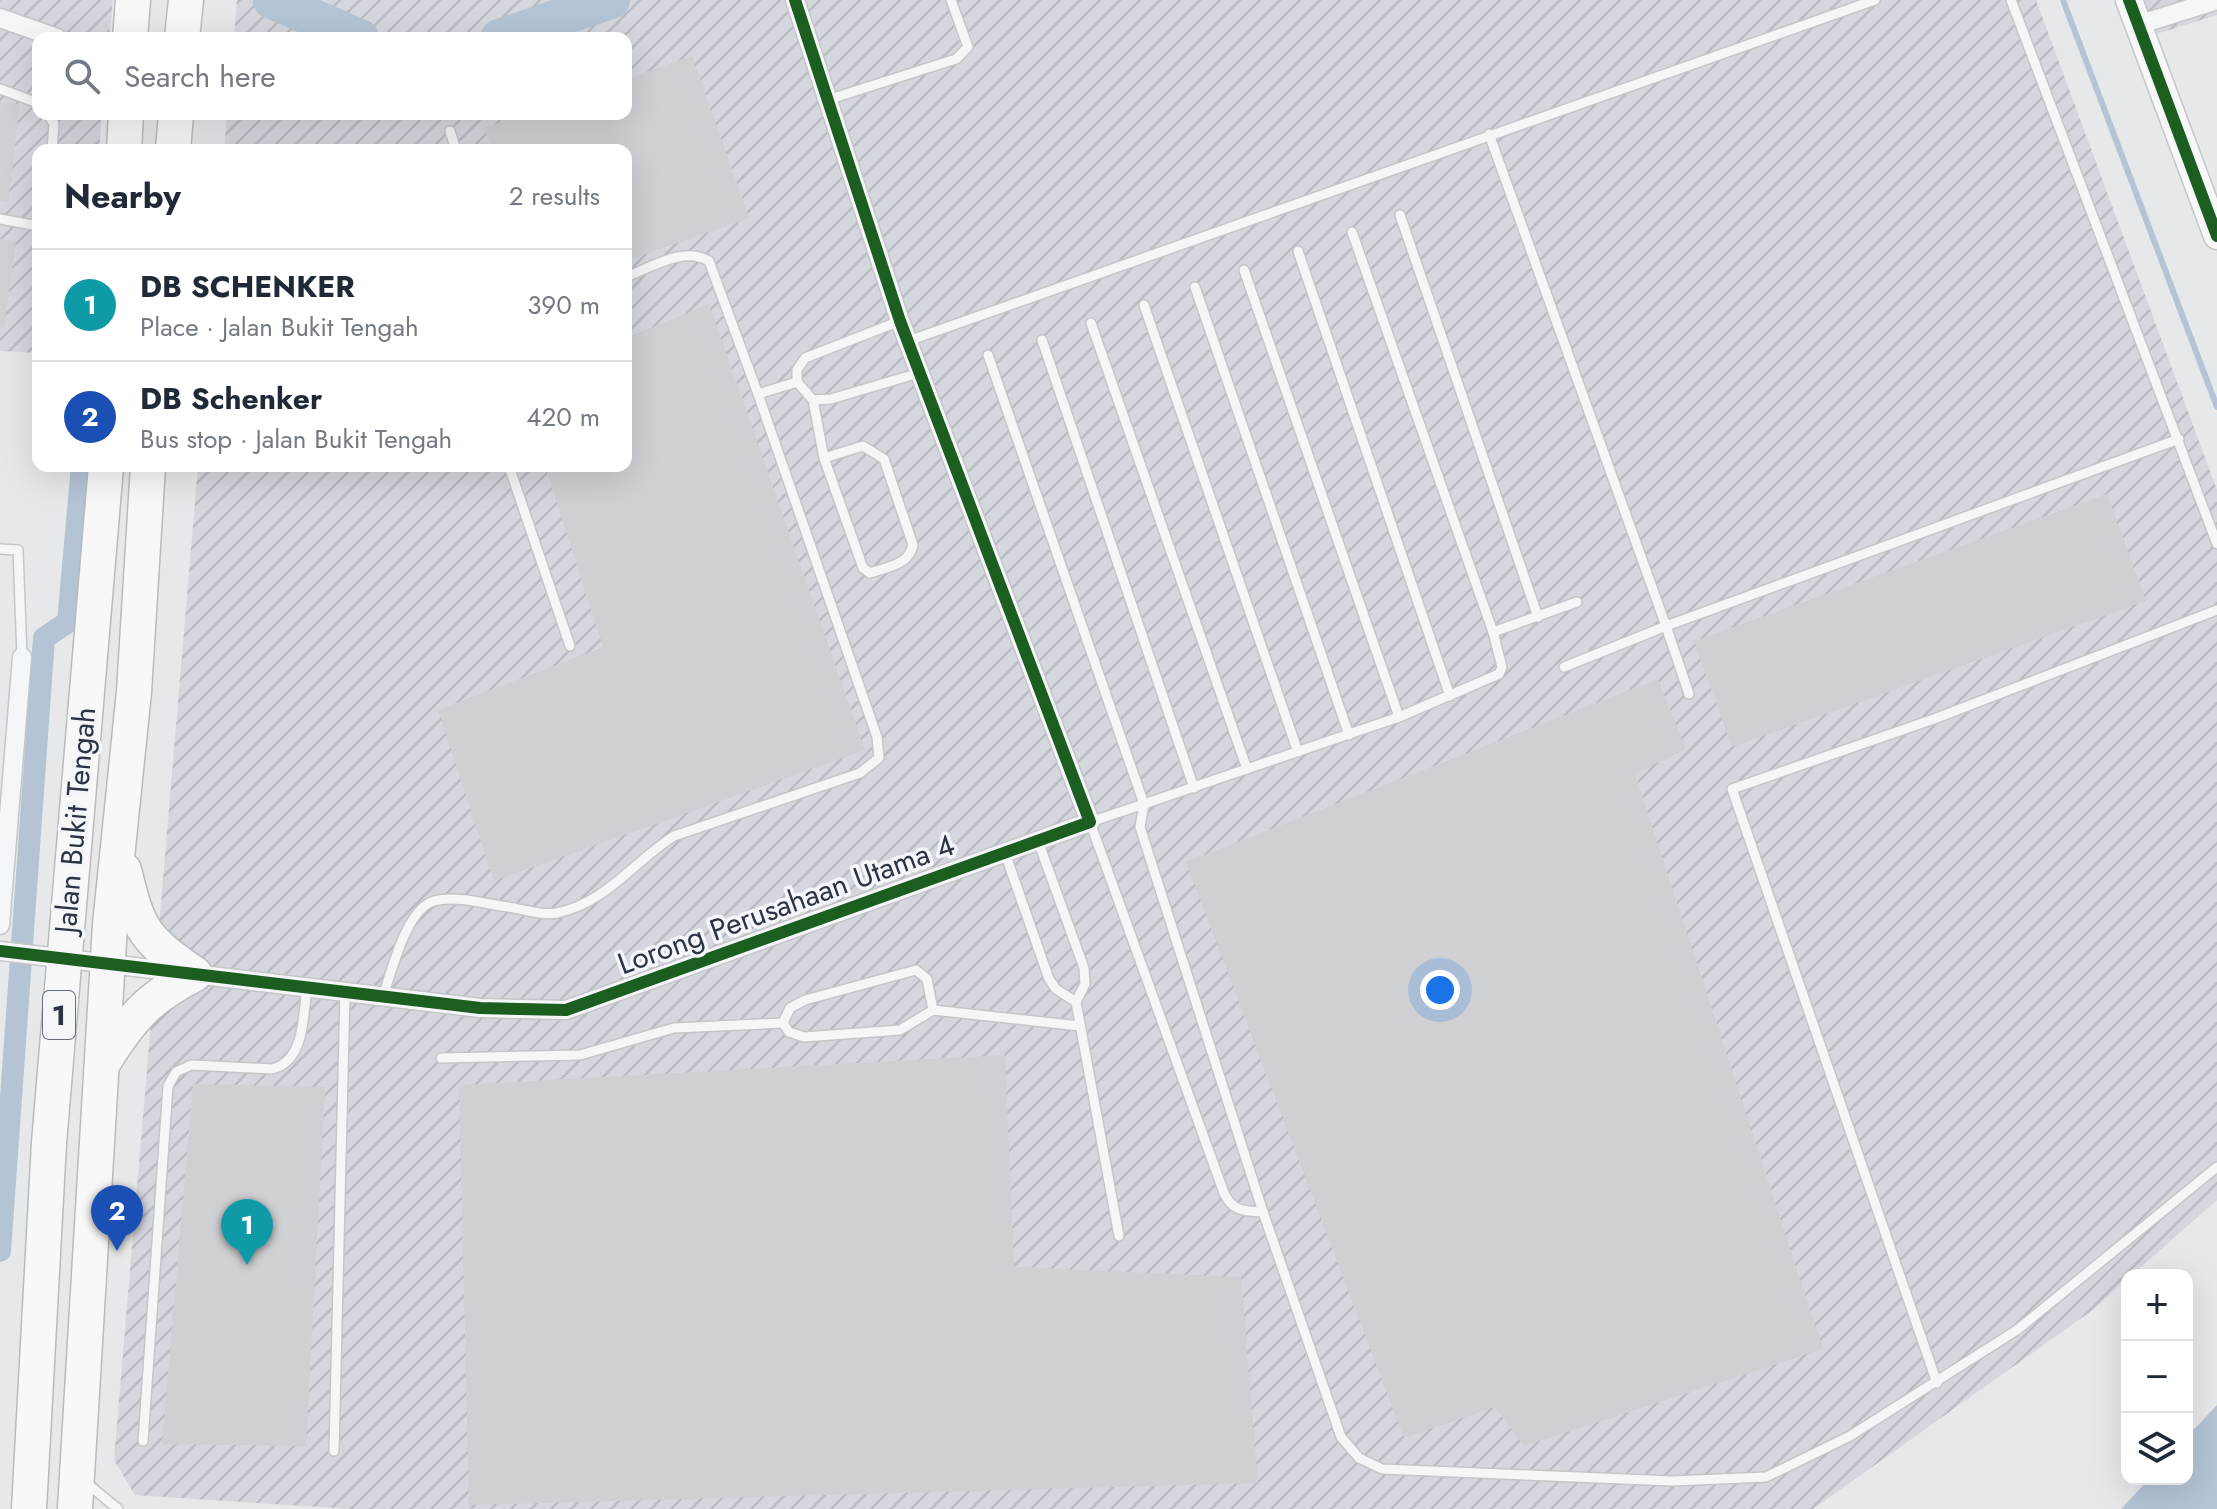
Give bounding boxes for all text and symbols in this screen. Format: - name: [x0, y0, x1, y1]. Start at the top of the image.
- search box: [32, 32, 632, 120]
- icon: search: [60, 54, 104, 98]
- text: Search here: [124, 55, 276, 98]
- text: Nearby: [64, 172, 181, 221]
- text: 2 results: [509, 177, 600, 215]
- text: DB SCHENKER: [140, 265, 355, 308]
- text: 1: [83, 286, 97, 324]
- text: 390 m: [527, 286, 600, 324]
- text: Place · Jalan Bukit Tengah: [140, 308, 419, 346]
- text: DB Schenker: [140, 377, 322, 420]
- text: 2: [81, 398, 99, 436]
- text: 420 m: [526, 398, 600, 436]
- text: Bus stop · Jalan Bukit Tengah: [140, 420, 452, 458]
- street label: Jalan Bukit Tengah: [43, 705, 106, 939]
- street label: Lorong Perusahaan Utama 4: [612, 823, 960, 985]
- your location: [1420, 970, 1460, 1010]
- road number: 1: [43, 991, 75, 1039]
- pin: 2: [91, 1185, 143, 1251]
- pin: 1: [221, 1199, 273, 1265]
- map controls: [2121, 1269, 2193, 1485]
- button: +: [2121, 1269, 2193, 1341]
- button: −: [2121, 1341, 2193, 1413]
- button: layers: [2121, 1413, 2193, 1485]

